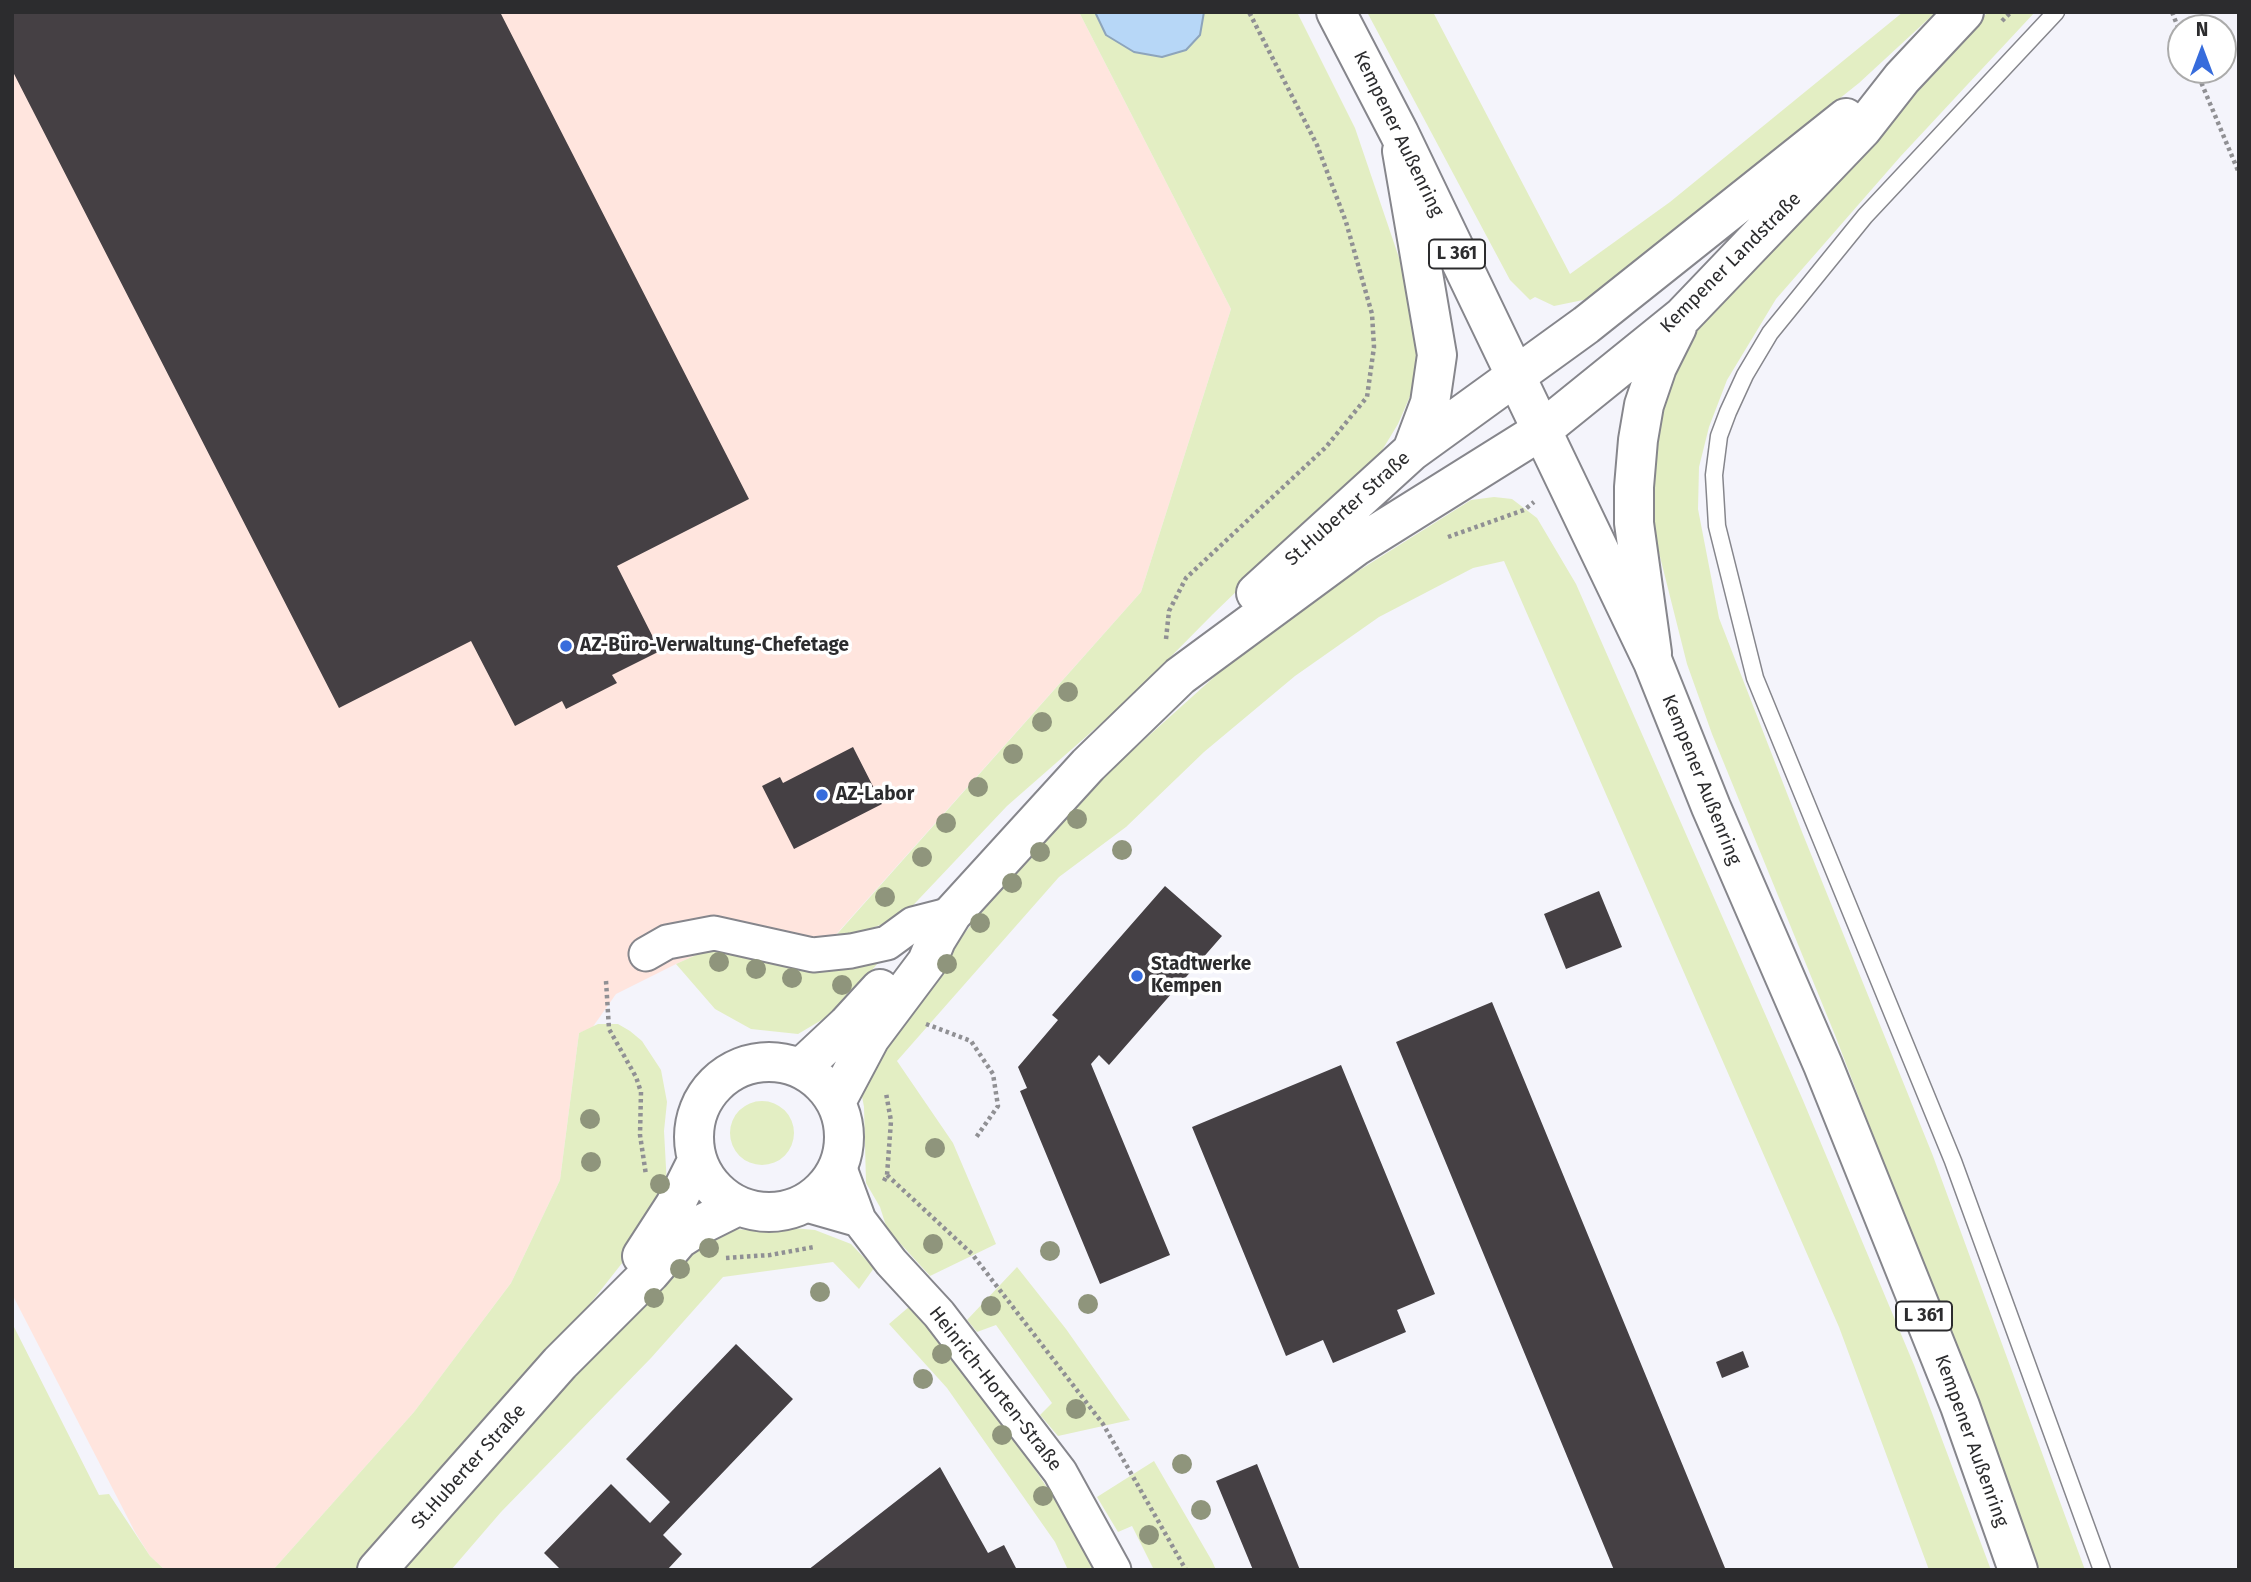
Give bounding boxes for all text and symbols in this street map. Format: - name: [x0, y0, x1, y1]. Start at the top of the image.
- north arrow: [2167, 14, 2237, 84]
- text: N: [2196, 18, 2208, 41]
- street label: Kempener Außenring: [1348, 47, 1448, 221]
- street label: Kempener Landstraße: [1656, 188, 1806, 338]
- road number: L 361: [1429, 240, 1485, 268]
- street label: St.Huberter Straße: [1281, 447, 1415, 571]
- place label: AZ-Büro-Verwaltung-Chefetage: [580, 635, 849, 657]
- marker: AZ-Büro-Verwaltung-Chefetage: [558, 638, 574, 654]
- street label: Kempener Außenring: [1656, 692, 1746, 868]
- place label: AZ-Labor: [836, 784, 914, 806]
- marker: AZ-Labor: [814, 787, 830, 803]
- place label: Stadtwerke Kempen: [1151, 954, 1251, 998]
- marker: Stadtwerke Kempen: [1129, 968, 1145, 984]
- street label: Heinrich-Horten-Straße: [924, 1302, 1066, 1476]
- road number: L 361: [1896, 1302, 1952, 1330]
- street label: Kempener Außenring: [1929, 1352, 2013, 1530]
- street label: St.Huberter Straße: [407, 1400, 531, 1534]

